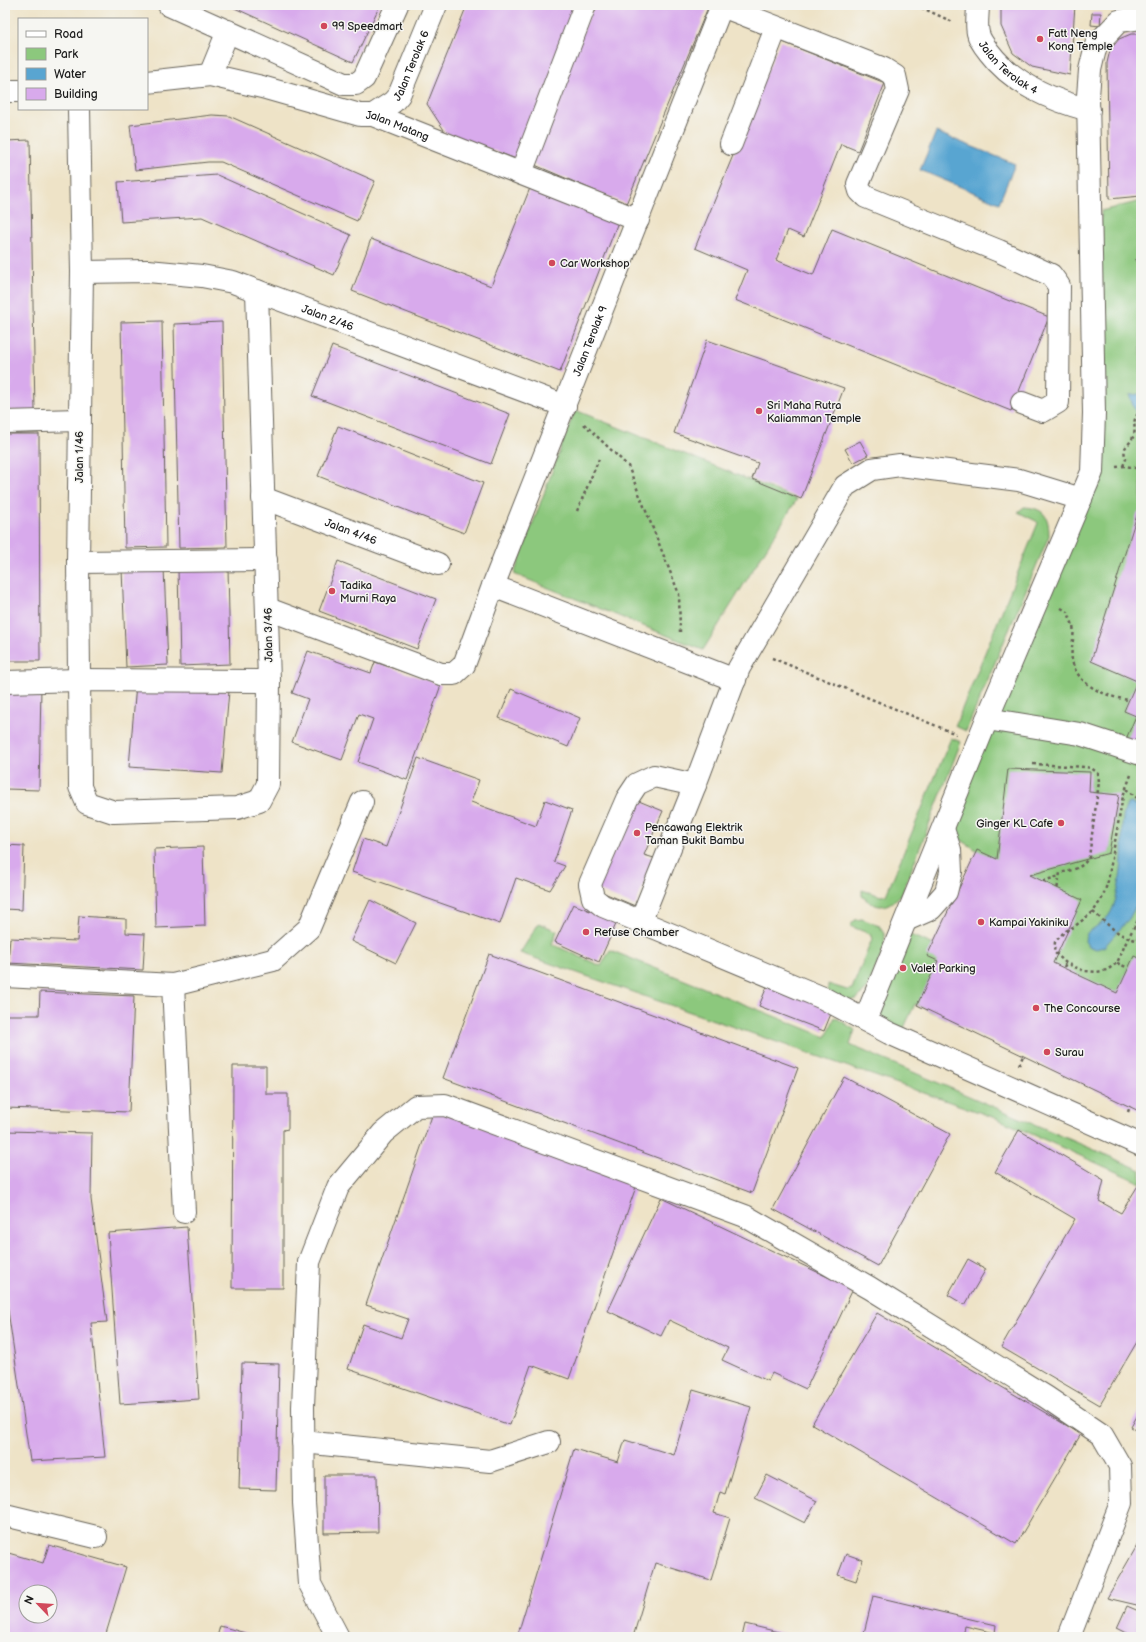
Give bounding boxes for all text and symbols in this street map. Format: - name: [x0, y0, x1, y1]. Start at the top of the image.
- legend: [18, 18, 148, 110]
- place label: 99 Speedmart: [332, 20, 403, 33]
- marker: 99 Speedmart: [319, 21, 329, 31]
- text: Road: [54, 27, 83, 42]
- place label: Fatt Neng Kong Temple: [1048, 27, 1113, 53]
- street label: Jalan Terolak 6: [391, 28, 432, 104]
- marker: Fatt Neng Kong Temple: [1035, 34, 1045, 44]
- street label: Jalan Terolak 4: [976, 38, 1040, 97]
- text: Park: [54, 47, 78, 62]
- text: Water: [54, 67, 86, 82]
- text: Building: [54, 87, 98, 102]
- street label: Jalan Matang: [366, 109, 431, 144]
- place label: Car Workshop: [560, 257, 630, 270]
- marker: Car Workshop: [547, 258, 557, 268]
- street label: Jalan 2/46: [300, 302, 356, 334]
- street label: Jalan Terolak 9: [570, 304, 610, 378]
- place label: Sri Maha Rutra Kaliamman Temple: [767, 399, 862, 425]
- marker: Sri Maha Rutra Kaliamman Temple: [754, 406, 764, 416]
- street label: Jalan 1/46: [73, 431, 86, 483]
- street label: Jalan 4/46: [323, 516, 379, 547]
- place label: Tadika Murni Raya: [340, 579, 396, 605]
- marker: Tadika Murni Raya: [327, 586, 337, 596]
- street label: Jalan 3/46: [262, 607, 275, 662]
- place label: Ginger KL Cafe: [976, 817, 1053, 830]
- marker: Ginger KL Cafe: [1056, 818, 1066, 828]
- place label: Pencawang Elektrik Taman Bukit Bambu: [645, 821, 744, 847]
- marker: Pencawang Elektrik Taman Bukit Bambu: [632, 828, 642, 838]
- place label: Kampai Yakiniku: [989, 916, 1069, 929]
- marker: Kampai Yakiniku: [976, 917, 986, 927]
- place label: Refuse Chamber: [594, 926, 680, 939]
- marker: Refuse Chamber: [581, 927, 591, 937]
- place label: Valet Parking: [911, 962, 976, 975]
- marker: Valet Parking: [898, 963, 908, 973]
- place label: The Concourse: [1044, 1002, 1121, 1015]
- marker: The Concourse: [1031, 1003, 1041, 1013]
- place label: Surau: [1055, 1046, 1084, 1059]
- marker: Surau: [1042, 1047, 1052, 1057]
- north arrow: [18, 1584, 58, 1624]
- text: N: [22, 1593, 37, 1606]

